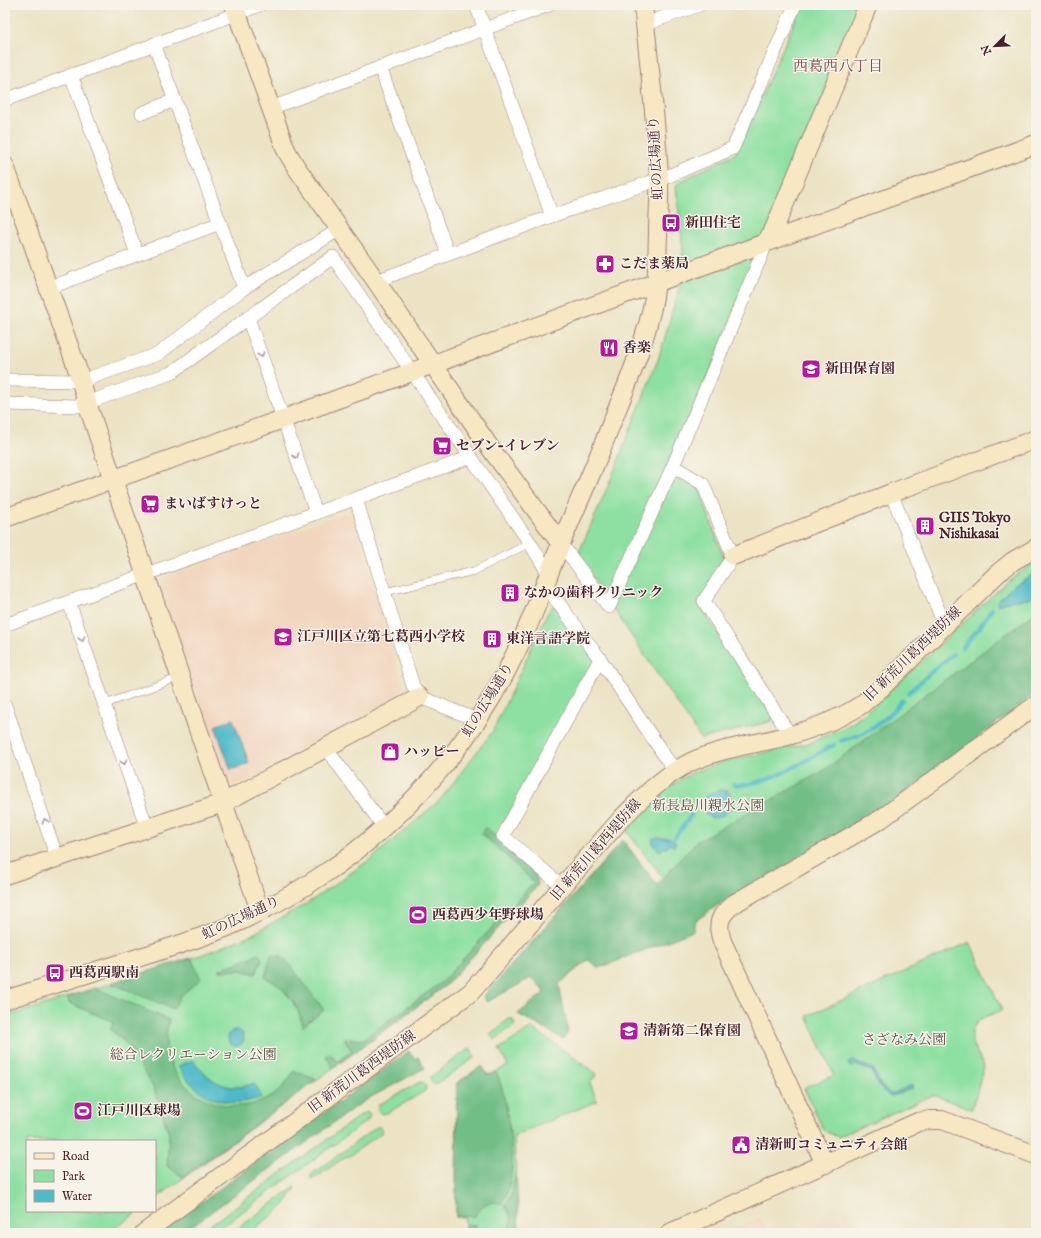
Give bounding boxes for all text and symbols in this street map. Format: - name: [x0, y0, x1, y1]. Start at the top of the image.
- north arrow: [975, 26, 1015, 66]
- text: N: [978, 42, 996, 58]
- district label: 西葛西八丁目: [793, 57, 883, 76]
- street label: 虹の広場通り: [645, 116, 667, 200]
- bus stop icon: 新田住宅: [660, 212, 682, 234]
- place label: 新田住宅: [685, 214, 741, 232]
- pharmacy icon: こだま薬局: [594, 253, 616, 275]
- place label: こだま薬局: [619, 255, 689, 273]
- restaurant icon: 香楽: [598, 337, 620, 359]
- place label: 香楽: [623, 339, 651, 357]
- one-way arrow: [256, 351, 265, 358]
- school or university icon: 新田保育園: [800, 358, 822, 380]
- place label: 新田保育園: [825, 360, 895, 378]
- supermarket icon: セブン-イレブン: [431, 435, 453, 457]
- place label: セブン-イレブン: [456, 437, 559, 455]
- one-way arrow: [291, 452, 300, 459]
- supermarket icon: まいばすけっと: [139, 493, 161, 515]
- place label: まいばすけっと: [164, 495, 262, 513]
- place label: GIIS Tokyo Nishikasai: [938, 509, 1011, 543]
- building icon: GIIS Tokyo Nishikasai: [914, 515, 936, 537]
- building icon: なかの歯科クリニック: [499, 582, 521, 604]
- place label: なかの歯科クリニック: [524, 584, 663, 602]
- street label: 旧 新荒川葛西堤防線: [860, 603, 966, 705]
- school or university icon: 江戸川区立第七葛西小学校: [272, 626, 294, 648]
- place label: 江戸川区立第七葛西小学校: [297, 628, 465, 646]
- building icon: 東洋言語学院: [481, 628, 503, 650]
- place label: 東洋言語学院: [506, 630, 590, 648]
- one-way arrow: [77, 635, 86, 642]
- street label: 虹の広場通り: [458, 660, 518, 740]
- shop icon: ハッピー: [379, 741, 401, 763]
- place label: ハッピー: [404, 743, 459, 761]
- one-way arrow: [120, 758, 128, 765]
- street label: 旧 新荒川葛西堤防線: [547, 795, 645, 905]
- park label: 新長島川親水公園: [652, 797, 764, 815]
- one-way arrow: [41, 817, 49, 824]
- street label: 虹の広場通り: [199, 892, 283, 944]
- sports icon: 西葛西少年野球場: [407, 904, 429, 926]
- place label: 西葛西少年野球場: [432, 906, 544, 924]
- bus stop icon: 西葛西駅南: [44, 962, 66, 984]
- place label: 西葛西駅南: [69, 964, 139, 982]
- school or university icon: 清新第二保育園: [618, 1020, 640, 1042]
- place label: 清新第二保育園: [643, 1022, 741, 1040]
- street label: 旧 新荒川葛西堤防線: [305, 1027, 419, 1117]
- park label: さざなみ公園: [862, 1031, 946, 1049]
- park label: 総合レクリエーション公園: [110, 1046, 276, 1064]
- sports icon: 江戸川区球場: [72, 1100, 94, 1122]
- place label: 江戸川区球場: [97, 1102, 181, 1120]
- public building icon: 清新町コミュニティ会館: [730, 1134, 752, 1156]
- place label: 清新町コミュニティ会館: [755, 1136, 908, 1154]
- legend: [26, 1140, 156, 1212]
- text: Road: [62, 1149, 90, 1164]
- text: Park: [62, 1169, 85, 1184]
- text: Water: [62, 1189, 93, 1204]

